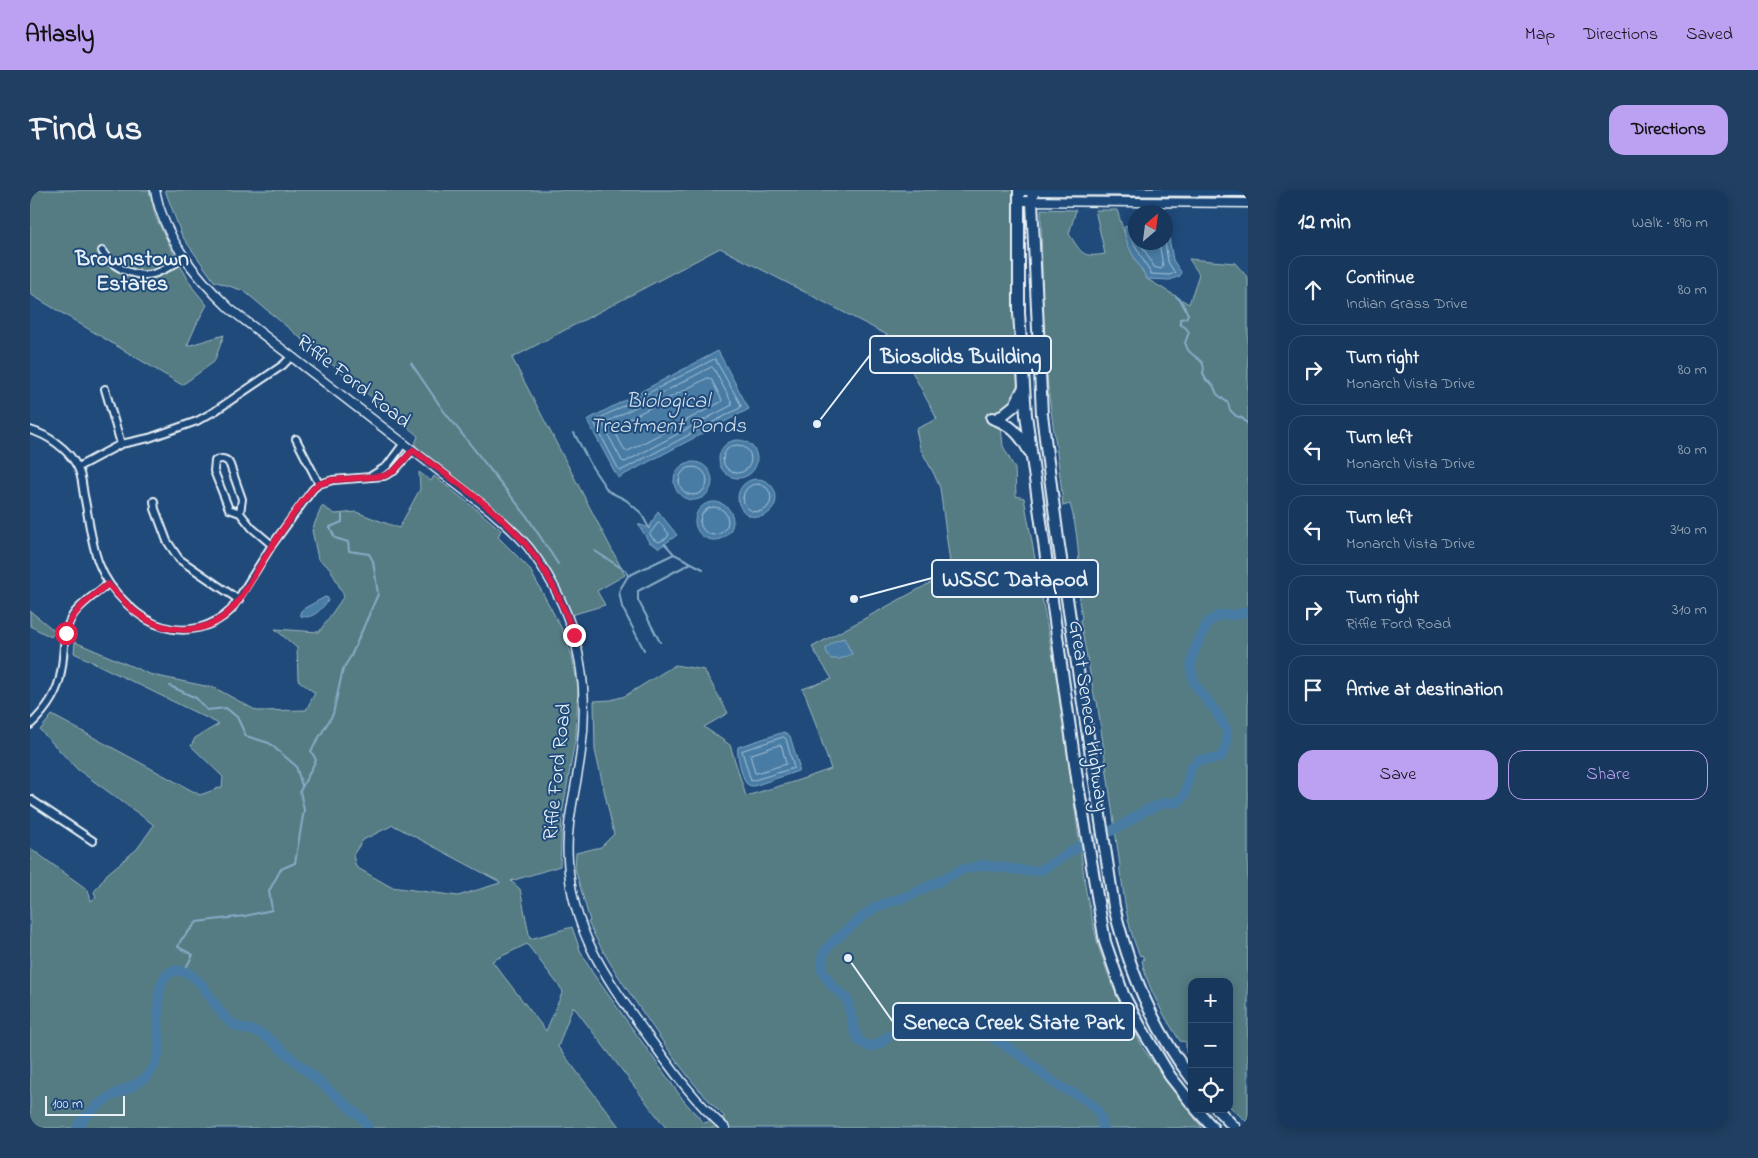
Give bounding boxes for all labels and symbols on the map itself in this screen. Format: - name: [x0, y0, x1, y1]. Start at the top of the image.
- north arrow: [1128, 205, 1173, 250]
- district label: Brownstown Estates: [74, 244, 189, 301]
- street label: Riffle Ford Road: [289, 328, 417, 436]
- callout: Biosolids Building: [870, 336, 1051, 373]
- text: Biosolids Building: [880, 342, 1042, 375]
- water label: Biological Treatment Ponds: [590, 386, 747, 443]
- callout: WSSC Datapod: [932, 560, 1098, 597]
- text: WSSC Datapod: [942, 565, 1089, 597]
- street label: Great Seneca Highway: [1058, 619, 1116, 814]
- route start: [55, 622, 78, 645]
- route end: [563, 624, 586, 647]
- street label: Riffle Ford Road: [536, 702, 580, 842]
- callout: Seneca Creek State Park: [893, 1003, 1134, 1040]
- text: Seneca Creek State Park: [903, 1008, 1126, 1040]
- scale bar: [45, 1093, 125, 1116]

